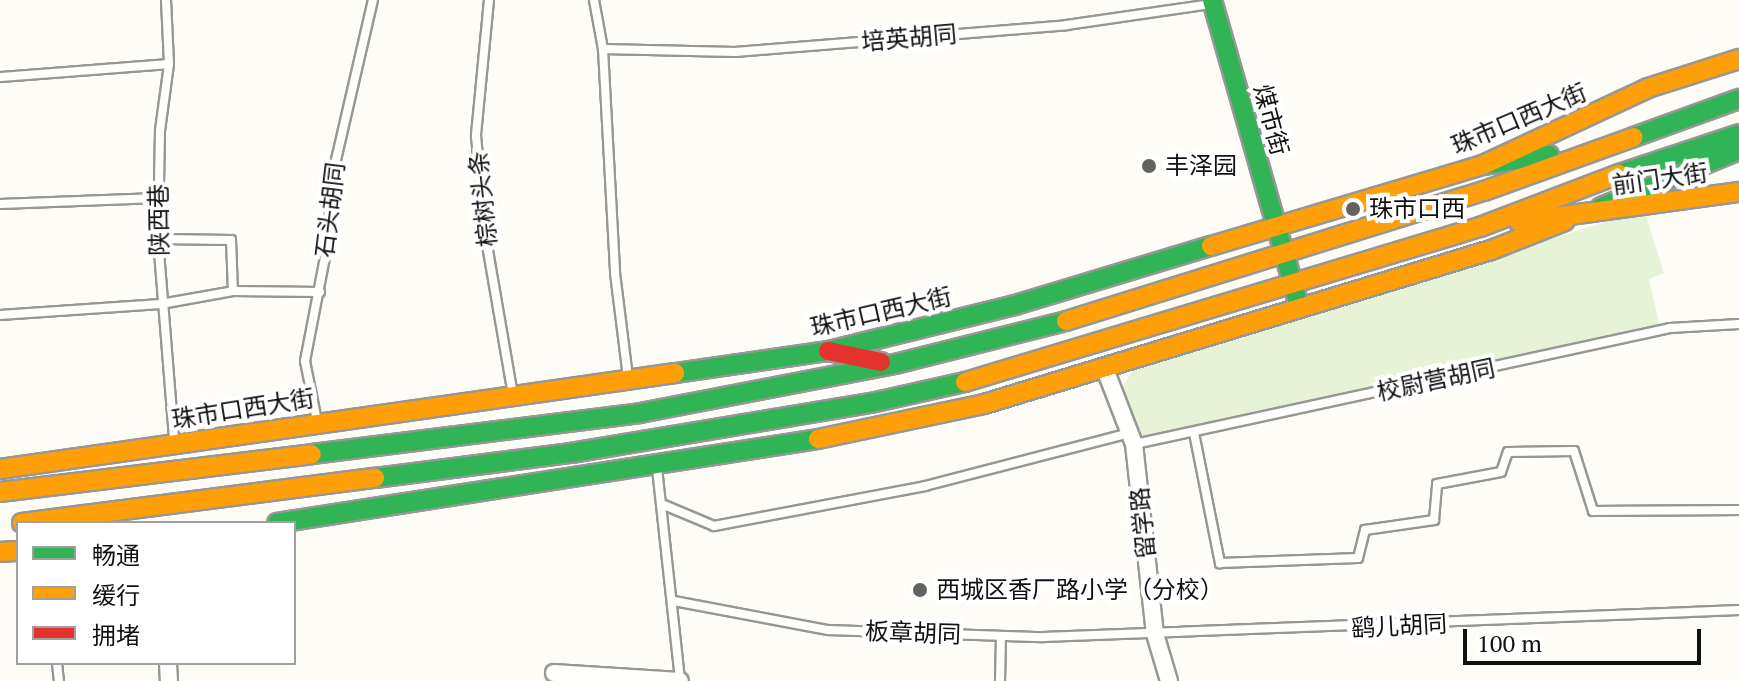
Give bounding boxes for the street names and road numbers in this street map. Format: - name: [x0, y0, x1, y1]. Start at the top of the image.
- street label: 培英胡同: [860, 19, 958, 57]
- street label: 珠市口西大街: [1447, 78, 1591, 160]
- street label: 煤市街: [1248, 81, 1294, 159]
- street label: 棕树头条: [464, 150, 502, 248]
- street label: 前门大街: [1610, 158, 1710, 200]
- street label: 石头胡同: [310, 161, 350, 259]
- street label: 陕西巷: [144, 184, 174, 256]
- street label: 珠市口西大街: [808, 282, 954, 342]
- street label: 校尉营胡同: [1374, 353, 1498, 407]
- street label: 珠市口西大街: [170, 384, 316, 434]
- street label: 留学路: [1125, 486, 1161, 560]
- street label: 鹞儿胡同: [1350, 609, 1448, 643]
- street label: 板章胡同: [865, 617, 961, 649]

